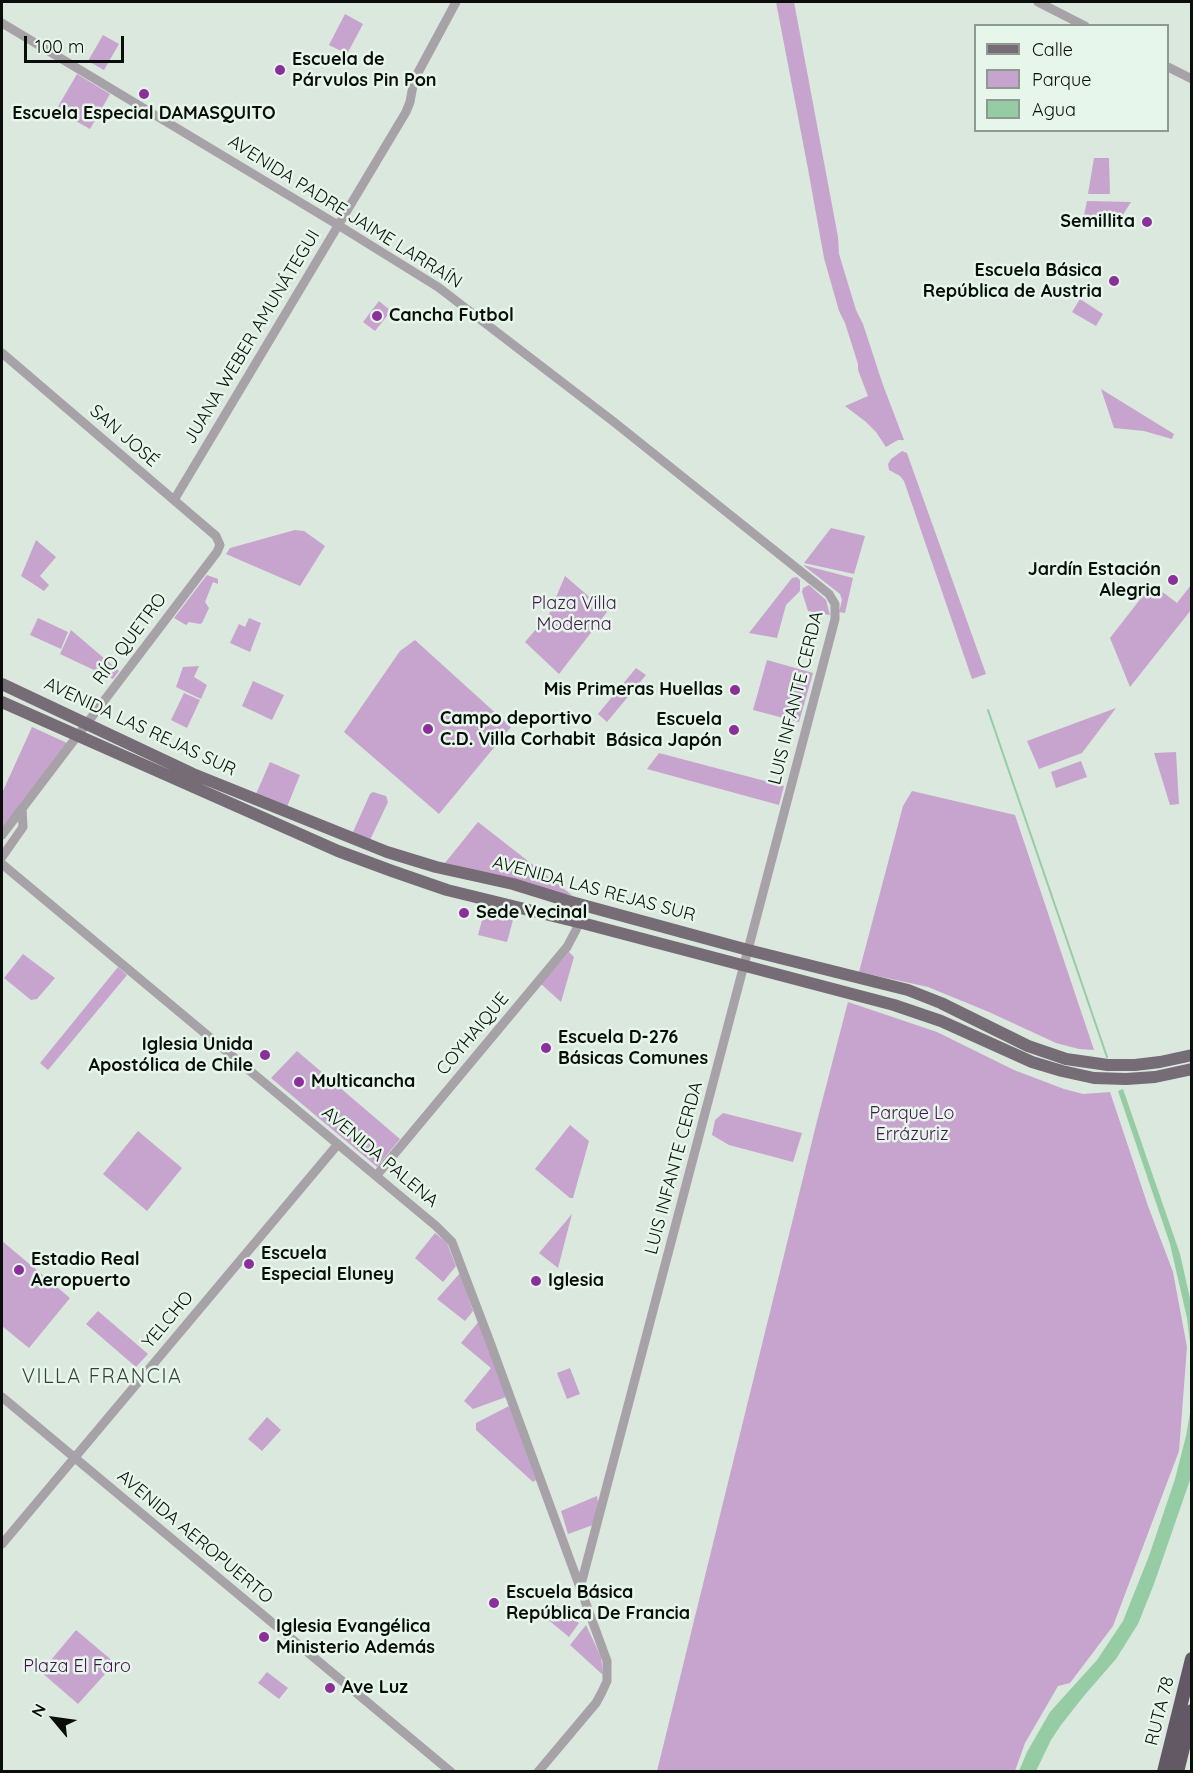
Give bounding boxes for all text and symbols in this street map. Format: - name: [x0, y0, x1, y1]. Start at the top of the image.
- scale bar: [27, 24, 128, 62]
- legend: [974, 24, 1169, 132]
- text: 100 m: [35, 35, 84, 58]
- text: Calle: [1032, 38, 1073, 61]
- place label: Escuela de Párvulos Pin Pon: [292, 49, 437, 92]
- marker: Escuela de Párvulos Pin Pon: [273, 63, 287, 77]
- text: Parque: [1032, 68, 1091, 91]
- marker: Escuela Especial DAMASQUITO: [137, 87, 151, 101]
- text: Agua: [1032, 98, 1076, 121]
- place label: Escuela Especial DAMASQUITO: [12, 103, 276, 125]
- street label: AVENIDA PADRE JAIME LARRAÍN: [224, 131, 466, 293]
- place label: Semillita: [1060, 211, 1135, 233]
- marker: Semillita: [1140, 215, 1154, 229]
- street label: JUANA WEBER AMUNÁTEGUI: [179, 226, 325, 448]
- place label: Escuela Básica República de Austria: [923, 260, 1102, 302]
- marker: Escuela Básica República de Austria: [1107, 274, 1121, 288]
- place label: Cancha Futbol: [389, 305, 514, 327]
- marker: Cancha Futbol: [370, 309, 384, 323]
- street label: SAN JOSÉ: [85, 400, 163, 472]
- place label: Jardín Estación Alegria: [1028, 559, 1161, 602]
- marker: Jardín Estación Alegria: [1166, 573, 1180, 587]
- street label: RÍO QUETRO: [89, 589, 171, 689]
- park label: Plaza Villa Moderna: [531, 593, 617, 636]
- street label: LUIS INFANTE CERDA: [764, 609, 828, 787]
- street label: AVENIDA LAS REJAS SUR: [41, 673, 239, 781]
- place label: Mis Primeras Huellas: [544, 679, 723, 701]
- marker: Mis Primeras Huellas: [728, 683, 742, 697]
- place label: Campo deportivo C.D. Villa Corhabit: [440, 708, 596, 750]
- place label: Escuela Básica Japón: [606, 709, 722, 752]
- marker: Campo deportivo C.D. Villa Corhabit: [421, 722, 435, 736]
- marker: Escuela Básica Japón: [727, 723, 741, 737]
- street label: AVENIDA LAS REJAS SUR: [490, 851, 698, 927]
- place label: Sede Vecinal: [476, 902, 587, 924]
- marker: Sede Vecinal: [457, 906, 471, 920]
- street label: COYHAIQUE: [432, 988, 514, 1080]
- place label: Escuela D-276 Básicas Comunes: [558, 1027, 708, 1070]
- place label: Iglesia Unida Apostólica de Chile: [89, 1034, 253, 1076]
- marker: Escuela D-276 Básicas Comunes: [539, 1041, 553, 1055]
- marker: Iglesia Unida Apostólica de Chile: [258, 1048, 272, 1062]
- place label: Multicancha: [311, 1071, 415, 1093]
- marker: Multicancha: [292, 1075, 306, 1089]
- street label: LUIS INFANTE CERDA: [641, 1079, 707, 1257]
- street label: AVENIDA PALENA: [317, 1102, 443, 1212]
- park label: Parque Lo Errázuriz: [870, 1103, 954, 1146]
- place label: Escuela Especial Eluney: [261, 1243, 394, 1286]
- place label: Estadio Real Aeropuerto: [31, 1249, 140, 1292]
- marker: Escuela Especial Eluney: [242, 1257, 256, 1271]
- marker: Estadio Real Aeropuerto: [12, 1263, 26, 1277]
- place label: Iglesia: [548, 1270, 604, 1292]
- marker: Iglesia: [529, 1274, 543, 1288]
- street label: YELCHO: [138, 1287, 198, 1353]
- district label: VILLA FRANCIA: [22, 1365, 182, 1389]
- street label: AVENIDA AEROPUERTO: [113, 1466, 277, 1608]
- place label: Escuela Básica República De Francia: [506, 1582, 690, 1624]
- marker: Escuela Básica República De Francia: [487, 1596, 501, 1610]
- place label: Iglesia Evangélica Ministerio Además: [276, 1616, 435, 1658]
- marker: Iglesia Evangélica Ministerio Además: [257, 1630, 271, 1644]
- park label: Plaza El Faro: [23, 1656, 131, 1678]
- street label: RUTA 78: [1141, 1674, 1179, 1748]
- place label: Ave Luz: [342, 1677, 408, 1699]
- marker: Ave Luz: [323, 1681, 337, 1695]
- north arrow: [24, 1689, 84, 1749]
- text: N: [27, 1700, 50, 1720]

